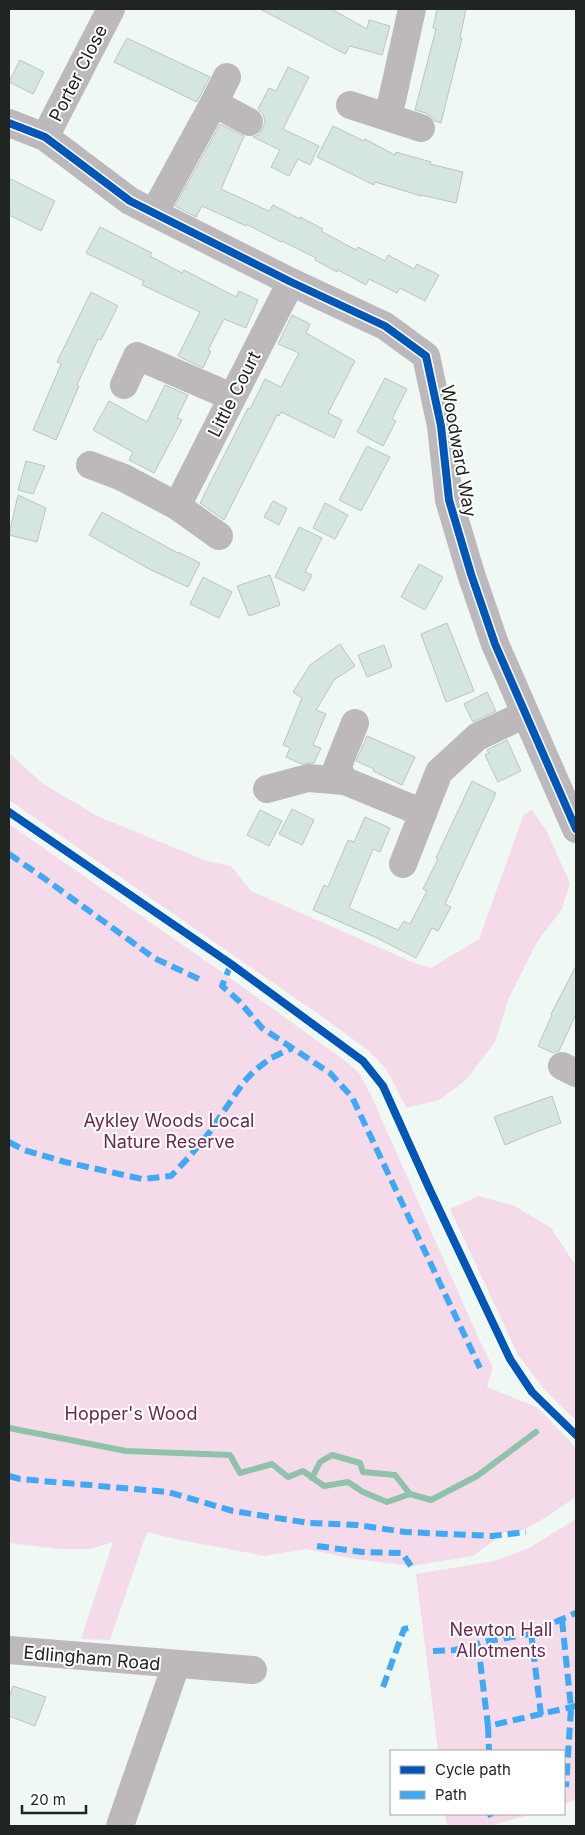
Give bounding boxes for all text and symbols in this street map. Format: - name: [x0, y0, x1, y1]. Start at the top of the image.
- street label: Porter Close: [45, 21, 111, 125]
- street label: Little Court: [203, 348, 265, 440]
- street label: Woodward Way: [437, 383, 481, 519]
- park label: Aykley Woods Local Nature Reserve: [84, 1110, 254, 1152]
- park label: Hopper's Wood: [65, 1403, 197, 1424]
- park label: Newton Hall Allotments: [450, 1619, 552, 1661]
- street label: Edlingham Road: [23, 1642, 161, 1674]
- legend: [390, 1750, 565, 1815]
- text: Cycle path: [435, 1760, 511, 1779]
- scale bar: [22, 1782, 86, 1814]
- text: Path: [435, 1785, 467, 1804]
- text: 20 m: [30, 1790, 66, 1809]

